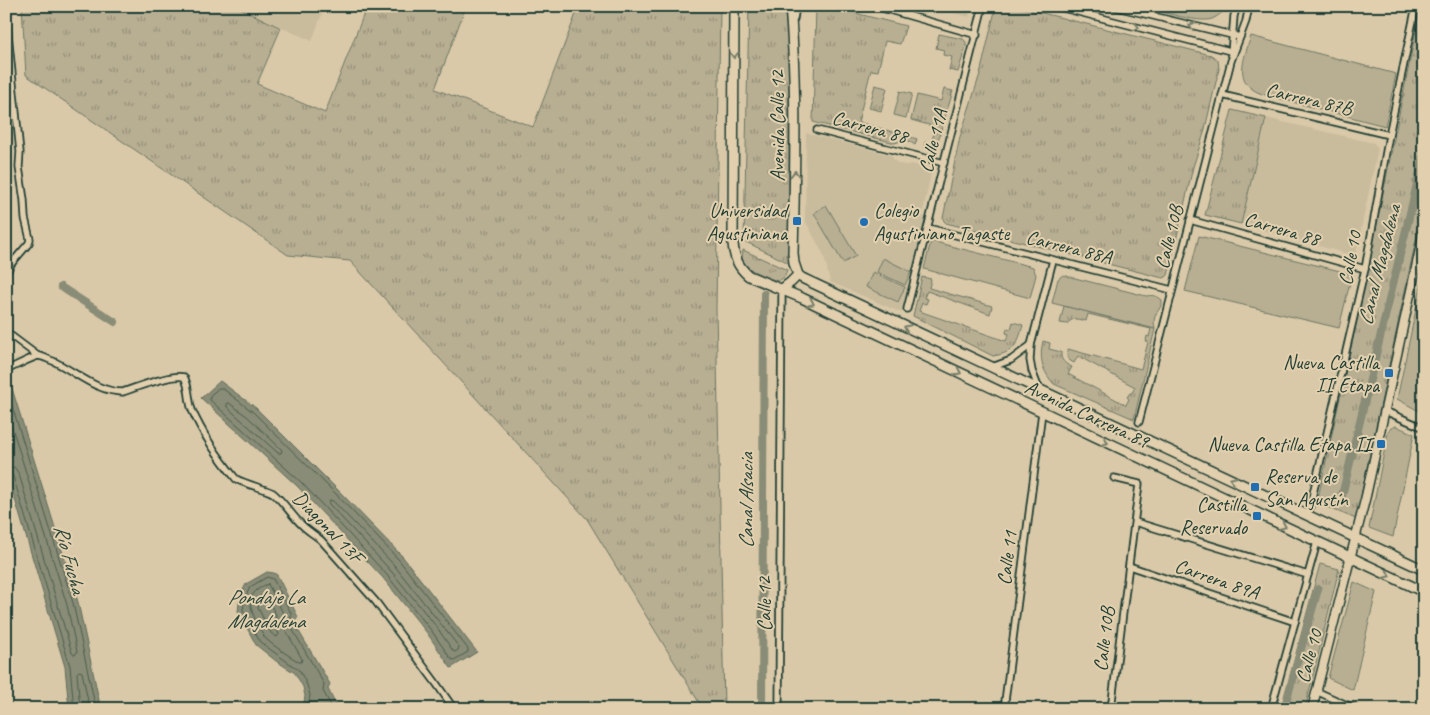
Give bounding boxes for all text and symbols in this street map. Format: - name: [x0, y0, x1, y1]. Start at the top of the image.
- one-way arrow: [1132, 21, 1141, 32]
- one-way arrow: [1188, 21, 1197, 32]
- one-way arrow: [729, 52, 739, 59]
- street label: Avenida Calle 12: [765, 69, 790, 181]
- street label: Carrera 87B: [1263, 77, 1356, 121]
- street label: Carrera 88: [829, 105, 913, 150]
- street label: Calle 11A: [913, 106, 953, 175]
- one-way arrow: [790, 170, 800, 178]
- place label: Universidad Agustiniana: [707, 198, 790, 246]
- place label: Colegio Agustiniano Tagaste: [874, 198, 1011, 246]
- water label: Canal Magdalena: [1352, 200, 1407, 328]
- street label: Calle 10B: [1149, 201, 1189, 271]
- street label: Carrera 88: [1241, 206, 1325, 252]
- marker: Universidad Agustiniana: [791, 215, 803, 227]
- marker: Colegio Agustiniano Tagaste: [858, 216, 870, 228]
- street label: Carrera 88A: [1024, 224, 1115, 270]
- street label: Calle 10: [1333, 227, 1368, 287]
- one-way arrow: [806, 296, 815, 307]
- one-way arrow: [903, 323, 912, 334]
- place label: Nueva Castilla II Etapa: [1283, 350, 1381, 398]
- one-way arrow: [953, 366, 962, 376]
- marker: Nueva Castilla II Etapa: [1383, 367, 1395, 379]
- street label: Avenida Carrera 89: [1021, 374, 1155, 454]
- place label: Nueva Castilla Etapa II: [1208, 432, 1375, 457]
- one-way arrow: [1100, 435, 1109, 446]
- marker: Nueva Castilla Etapa II: [1375, 438, 1387, 450]
- water label: Canal Alsacia: [733, 451, 759, 549]
- place label: Reserva de San Agustín: [1265, 464, 1349, 512]
- one-way arrow: [1229, 476, 1238, 486]
- marker: Reserva de San Agustín: [1249, 481, 1261, 493]
- street label: Diagonal 13F: [287, 486, 371, 571]
- place label: Castilla Reservado: [1180, 492, 1249, 540]
- marker: Castilla Reservado: [1251, 510, 1263, 522]
- one-way arrow: [1278, 520, 1287, 530]
- water label: Río Fucha: [48, 522, 92, 599]
- street label: Calle 11: [991, 529, 1023, 586]
- street label: Carrera 89A: [1172, 553, 1263, 605]
- one-way arrow: [1382, 569, 1391, 579]
- street label: Calle 12: [752, 575, 777, 631]
- water label: Pondaje La Magdalena: [227, 584, 307, 634]
- street label: Calle 10B: [1088, 604, 1121, 673]
- street label: Calle 10: [1290, 625, 1329, 685]

